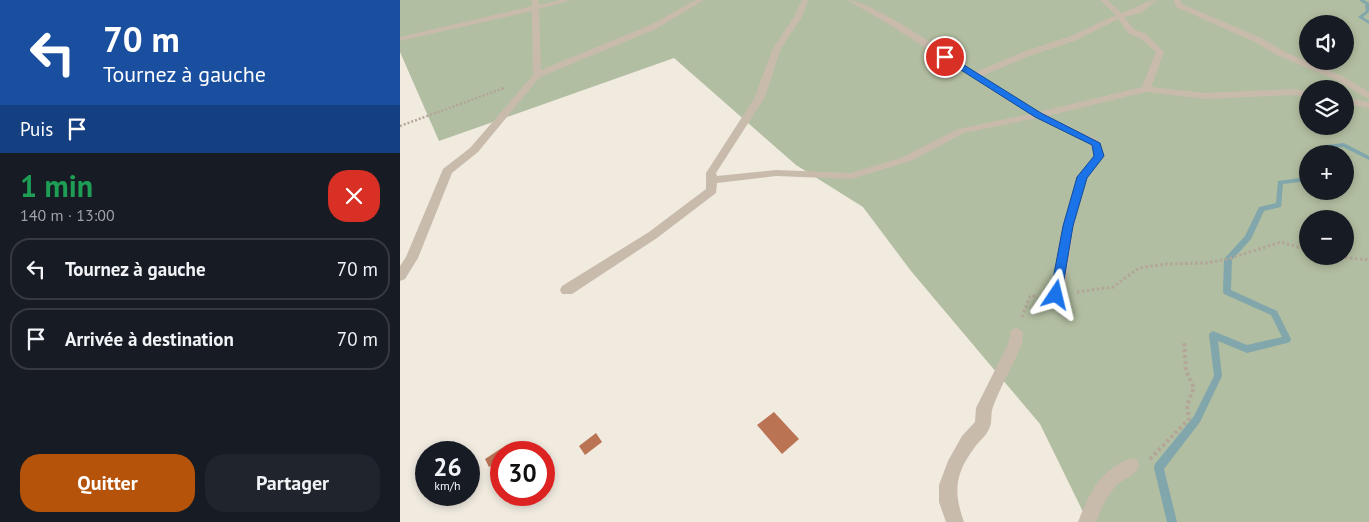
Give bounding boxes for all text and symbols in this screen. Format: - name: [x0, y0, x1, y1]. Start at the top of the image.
- map controls: [1299, 15, 1354, 265]
- button: sound: [1299, 15, 1354, 70]
- text: 70 m: [103, 16, 180, 62]
- icon: left: [20, 20, 85, 85]
- pin: [924, 36, 966, 78]
- icon: arrive: [931, 43, 959, 71]
- text: Tournez à gauche: [103, 60, 266, 88]
- button: layers: [1299, 80, 1354, 135]
- icon: arrive: [63, 115, 91, 143]
- text: Puis: [20, 117, 53, 141]
- button: +: [1299, 145, 1354, 200]
- text: 1 min: [20, 166, 93, 205]
- button: close: [328, 170, 380, 222]
- text: 140 m · 13:00: [20, 205, 115, 225]
- button: −: [1299, 210, 1354, 265]
- icon: left: [22, 255, 50, 283]
- text: Tournez à gauche: [65, 257, 206, 281]
- text: 70 m: [337, 257, 378, 281]
- position arrow: [1029, 268, 1081, 320]
- icon: arrive: [22, 325, 50, 353]
- text: Arrivée à destination: [65, 327, 234, 351]
- text: 70 m: [337, 327, 378, 351]
- speed limit sign: 30: [490, 441, 555, 506]
- text: 26: [433, 451, 462, 483]
- button: Quitter: [20, 454, 195, 512]
- button: Partager: [205, 454, 380, 512]
- text: km/h: [434, 478, 461, 493]

